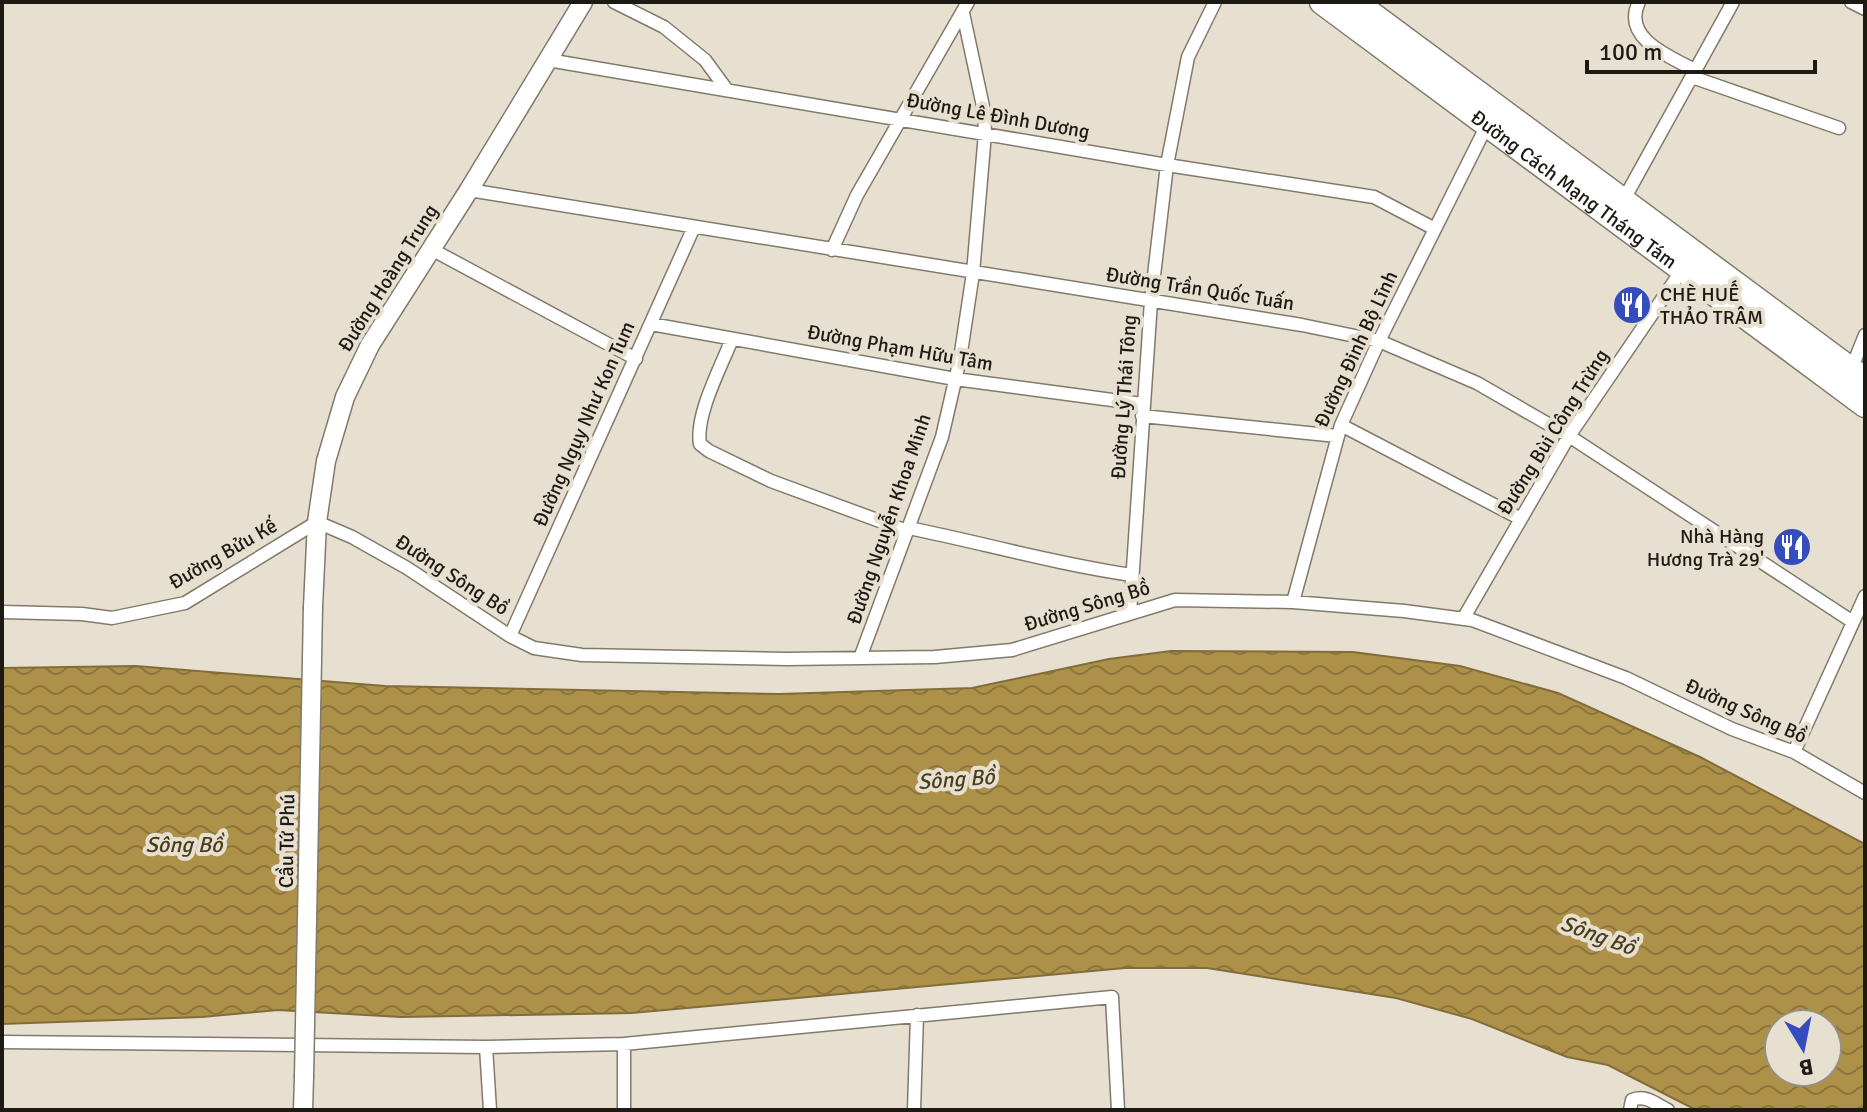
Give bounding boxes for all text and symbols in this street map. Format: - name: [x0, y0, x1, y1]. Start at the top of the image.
- scale bar: [1587, 24, 1815, 74]
- text: 100 m: [1599, 37, 1662, 67]
- street label: Đường Lê Đình Dương: [904, 88, 1092, 144]
- street label: Đường Cách Mạng Tháng Tám: [1466, 104, 1682, 274]
- street label: Đường Hoàng Trung: [333, 200, 443, 356]
- street label: Đường Trần Quốc Tuấn: [1104, 262, 1296, 316]
- street label: Đường Đinh Bộ Lĩnh: [1309, 267, 1403, 431]
- place label: CHÈ HUẾ THẢO TRÂM: [1660, 280, 1763, 330]
- restaurant icon: CHÈ HUẾ THẢO TRÂM: [1611, 284, 1653, 326]
- street label: Đường Lý Thái Tông: [1106, 314, 1142, 480]
- street label: Đường Ngụy Như Kon Tum: [527, 318, 641, 530]
- street label: Đường Phạm Hữu Tâm: [805, 319, 995, 377]
- street label: Đường Bùi Công Trừng: [1492, 345, 1614, 519]
- street label: Đường Nguyễn Khoa Minh: [841, 410, 937, 628]
- street label: Đường Bửu Kế: [164, 512, 282, 595]
- place label: Nhà Hàng Hương Trà 29': [1647, 524, 1764, 572]
- restaurant icon: Nhà Hàng Hương Trà 29': [1771, 526, 1813, 568]
- street label: Đường Sông Bồ: [390, 529, 514, 621]
- street label: Đường Sông Bồ: [1021, 575, 1153, 637]
- street label: Đường Sông Bồ: [1681, 673, 1811, 749]
- water label: Sông Bồ: [917, 763, 998, 795]
- street label: Cầu Tứ Phú: [274, 794, 300, 888]
- water label: Sông Bồ: [146, 831, 225, 858]
- water label: Sông Bồ: [1557, 909, 1641, 962]
- north arrow: [1763, 1008, 1843, 1088]
- text: B: [1797, 1053, 1815, 1082]

